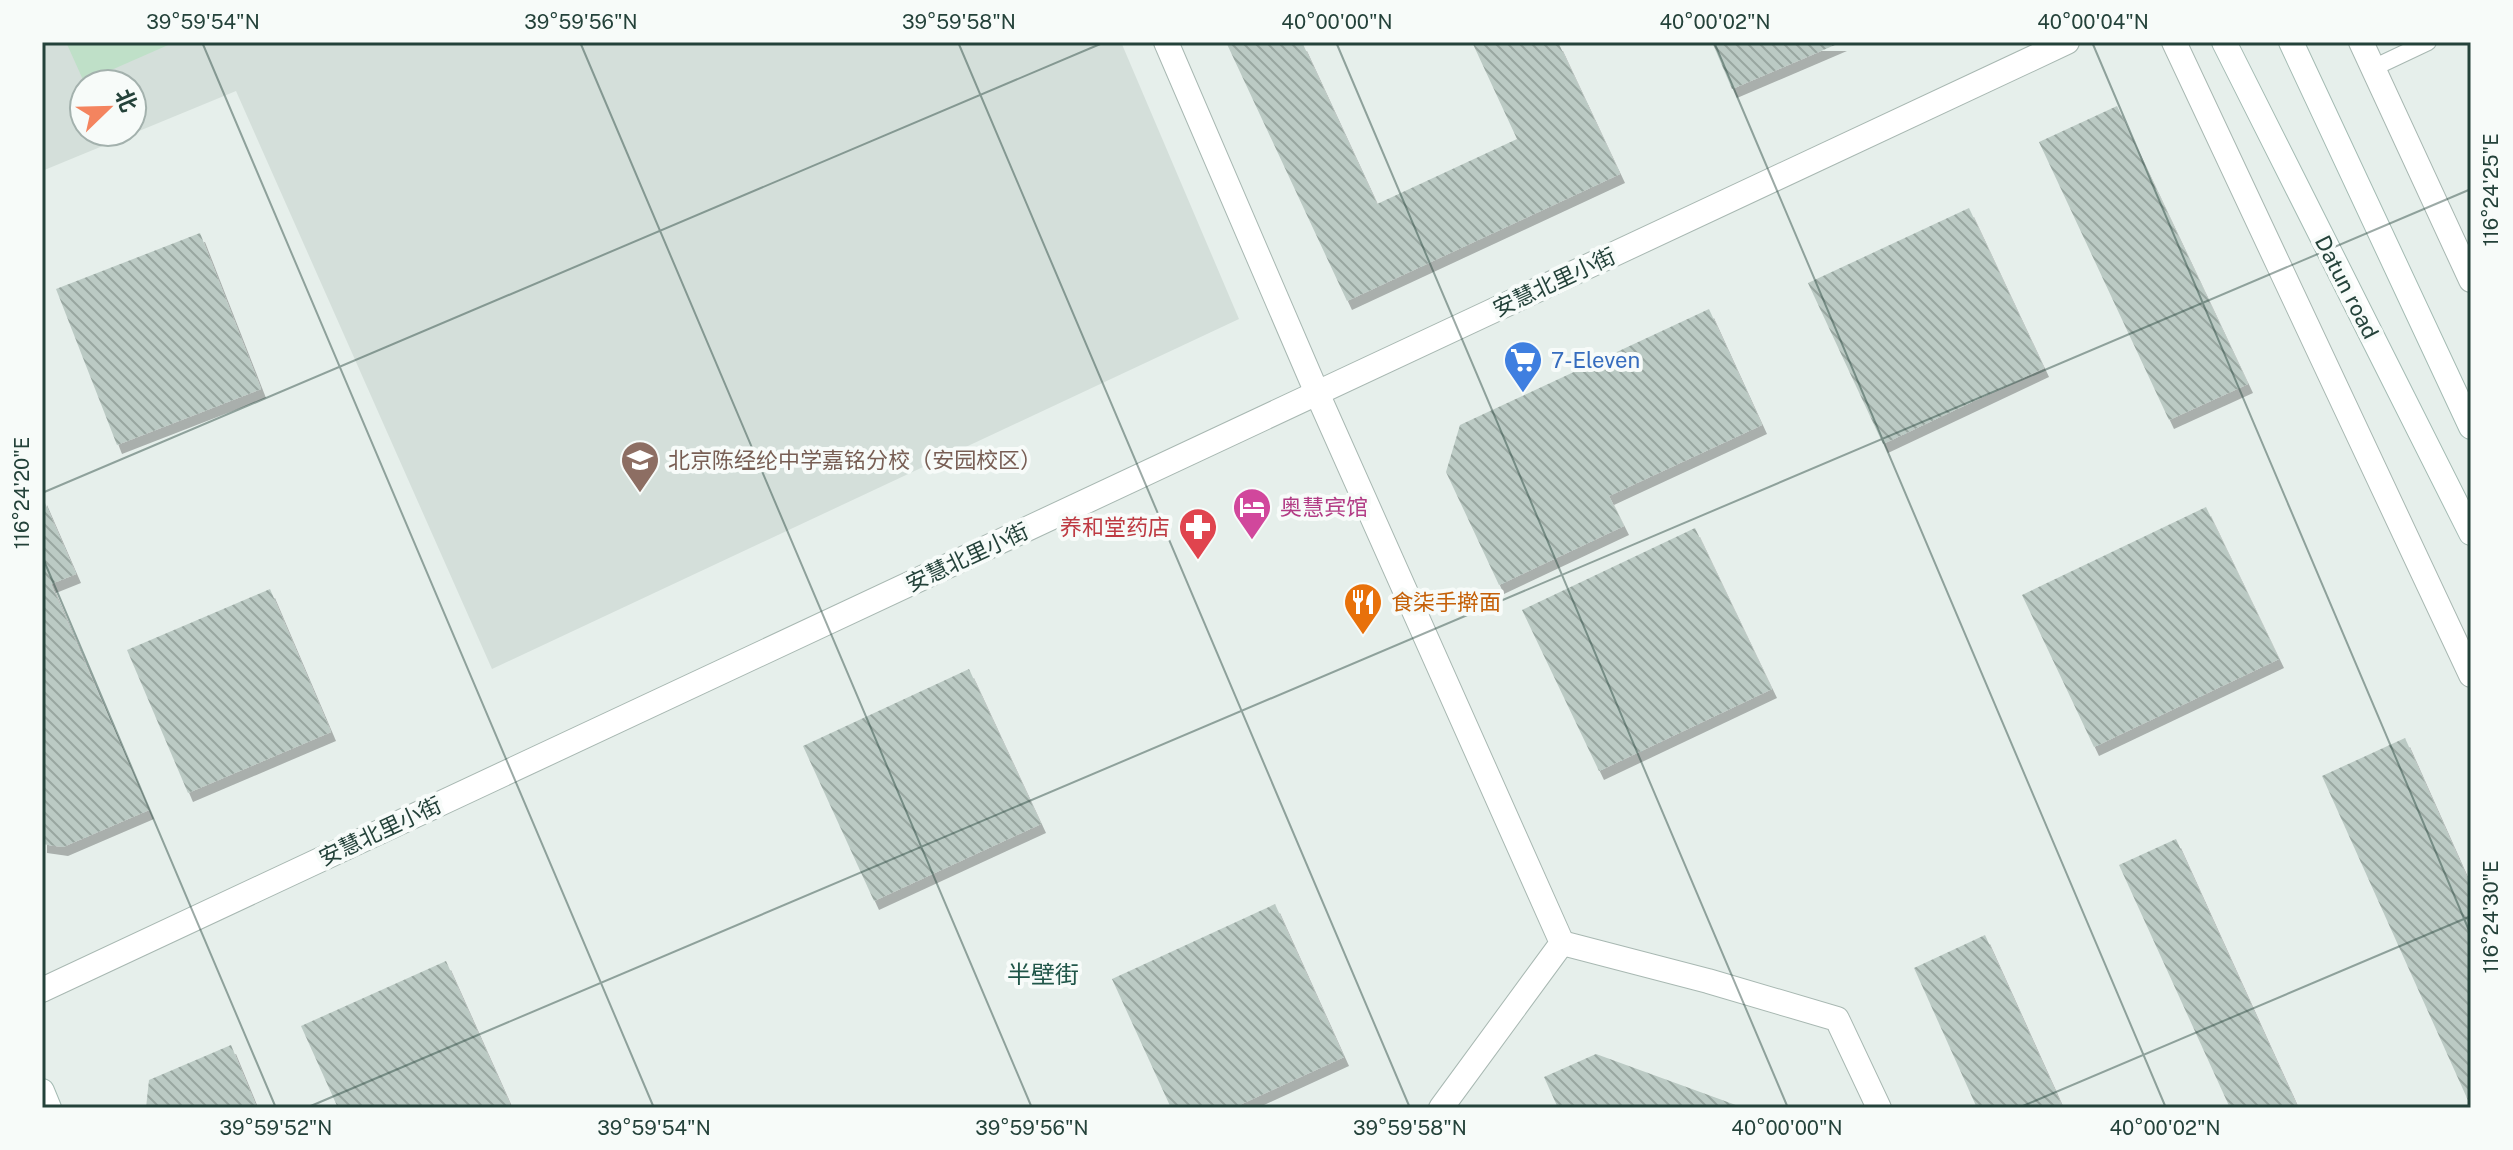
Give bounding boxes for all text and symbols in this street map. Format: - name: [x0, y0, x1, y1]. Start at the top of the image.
- text: 39°59'54"N: [146, 10, 260, 34]
- text: 39°59'56"N: [524, 10, 638, 34]
- text: 39°59'58"N: [902, 10, 1016, 34]
- text: 40°00'00"N: [1281, 10, 1393, 34]
- text: 40°00'02"N: [1659, 10, 1771, 34]
- text: 40°00'04"N: [2037, 10, 2149, 34]
- north arrow: [68, 68, 148, 148]
- text: 北: [110, 85, 143, 115]
- text: 116°24'25"E: [2479, 133, 2503, 247]
- street label: Datun road: [2310, 231, 2384, 343]
- street label: 安慧北里小街: [1489, 242, 1619, 322]
- supermarket icon: 7-Eleven: [1502, 339, 1544, 394]
- place label: 7-Eleven: [1551, 347, 1640, 373]
- text: 116°24'20"E: [10, 437, 34, 549]
- school or university icon: 北京陈经纶中学嘉铭分校（安园校区）: [619, 439, 661, 494]
- place label: 北京陈经纶中学嘉铭分校（安园校区）: [668, 447, 1042, 473]
- hotel icon: 奥慧宾馆: [1231, 486, 1273, 541]
- place label: 奥慧宾馆: [1280, 494, 1368, 520]
- pharmacy icon: 养和堂药店: [1177, 506, 1219, 561]
- place label: 养和堂药店: [1060, 514, 1170, 540]
- street label: 安慧北里小街: [902, 517, 1032, 597]
- restaurant icon: 食柒手擀面: [1342, 581, 1384, 636]
- place label: 食柒手擀面: [1391, 589, 1501, 615]
- street label: 安慧北里小街: [315, 791, 445, 871]
- text: 116°24'30"E: [2479, 860, 2503, 974]
- district label: 半壁街: [1007, 960, 1079, 988]
- text: 39°59'52"N: [220, 1116, 332, 1140]
- text: 39°59'54"N: [597, 1116, 711, 1140]
- text: 39°59'56"N: [975, 1116, 1089, 1140]
- text: 39°59'58"N: [1353, 1116, 1467, 1140]
- text: 40°00'00"N: [1731, 1116, 1843, 1140]
- text: 40°00'02"N: [2109, 1116, 2221, 1140]

